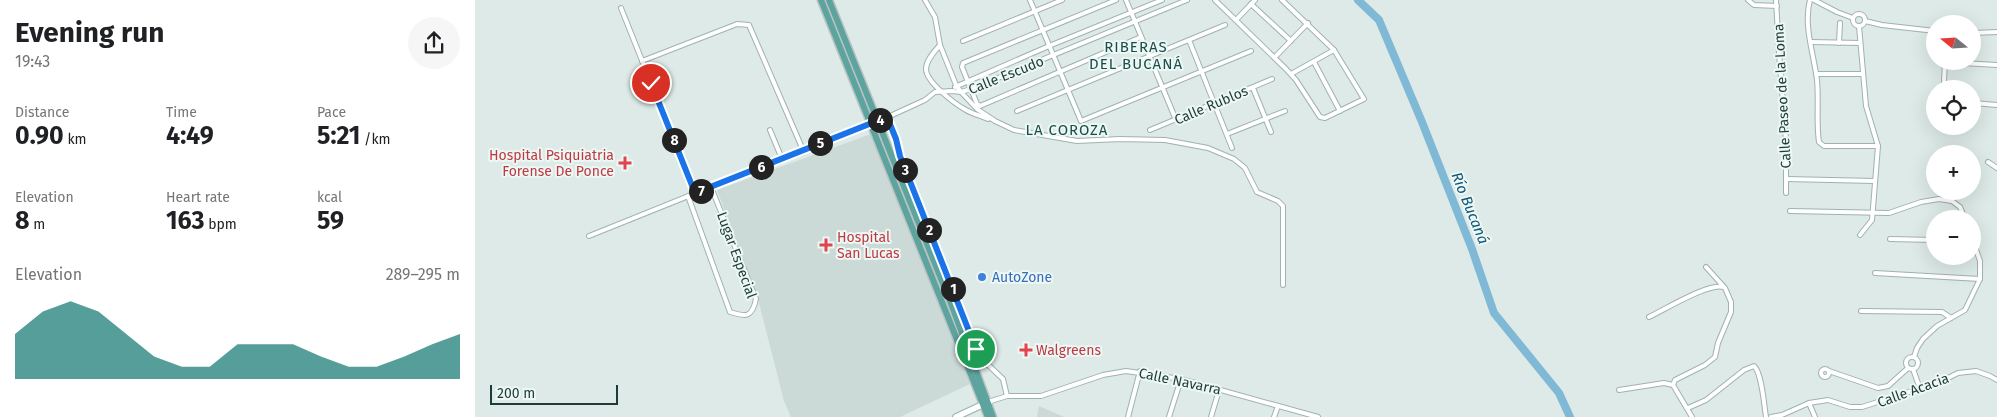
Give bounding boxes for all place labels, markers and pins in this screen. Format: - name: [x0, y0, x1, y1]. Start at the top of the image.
- pin: [630, 62, 672, 104]
- pin: 4: [867, 108, 893, 132]
- pin: 8: [661, 128, 687, 152]
- pin: 5: [807, 130, 833, 156]
- place label: Hospital Psiquiatria Forense De Ponce: [489, 147, 614, 180]
- pin: 6: [749, 154, 773, 180]
- marker: Hospital Psiquiatria Forense De Ponce: [618, 156, 632, 170]
- pin: 3: [893, 158, 917, 182]
- pin: 7: [689, 178, 713, 204]
- pin: 2: [917, 218, 941, 242]
- place label: Hospital San Lucas: [837, 229, 900, 262]
- marker: Hospital San Lucas: [819, 238, 833, 252]
- place label: AutoZone: [992, 269, 1052, 286]
- marker: AutoZone: [976, 271, 988, 283]
- pin: 1: [941, 276, 965, 302]
- pin: [955, 328, 997, 370]
- place label: Walgreens: [1036, 342, 1101, 359]
- marker: Walgreens: [1020, 344, 1032, 356]

